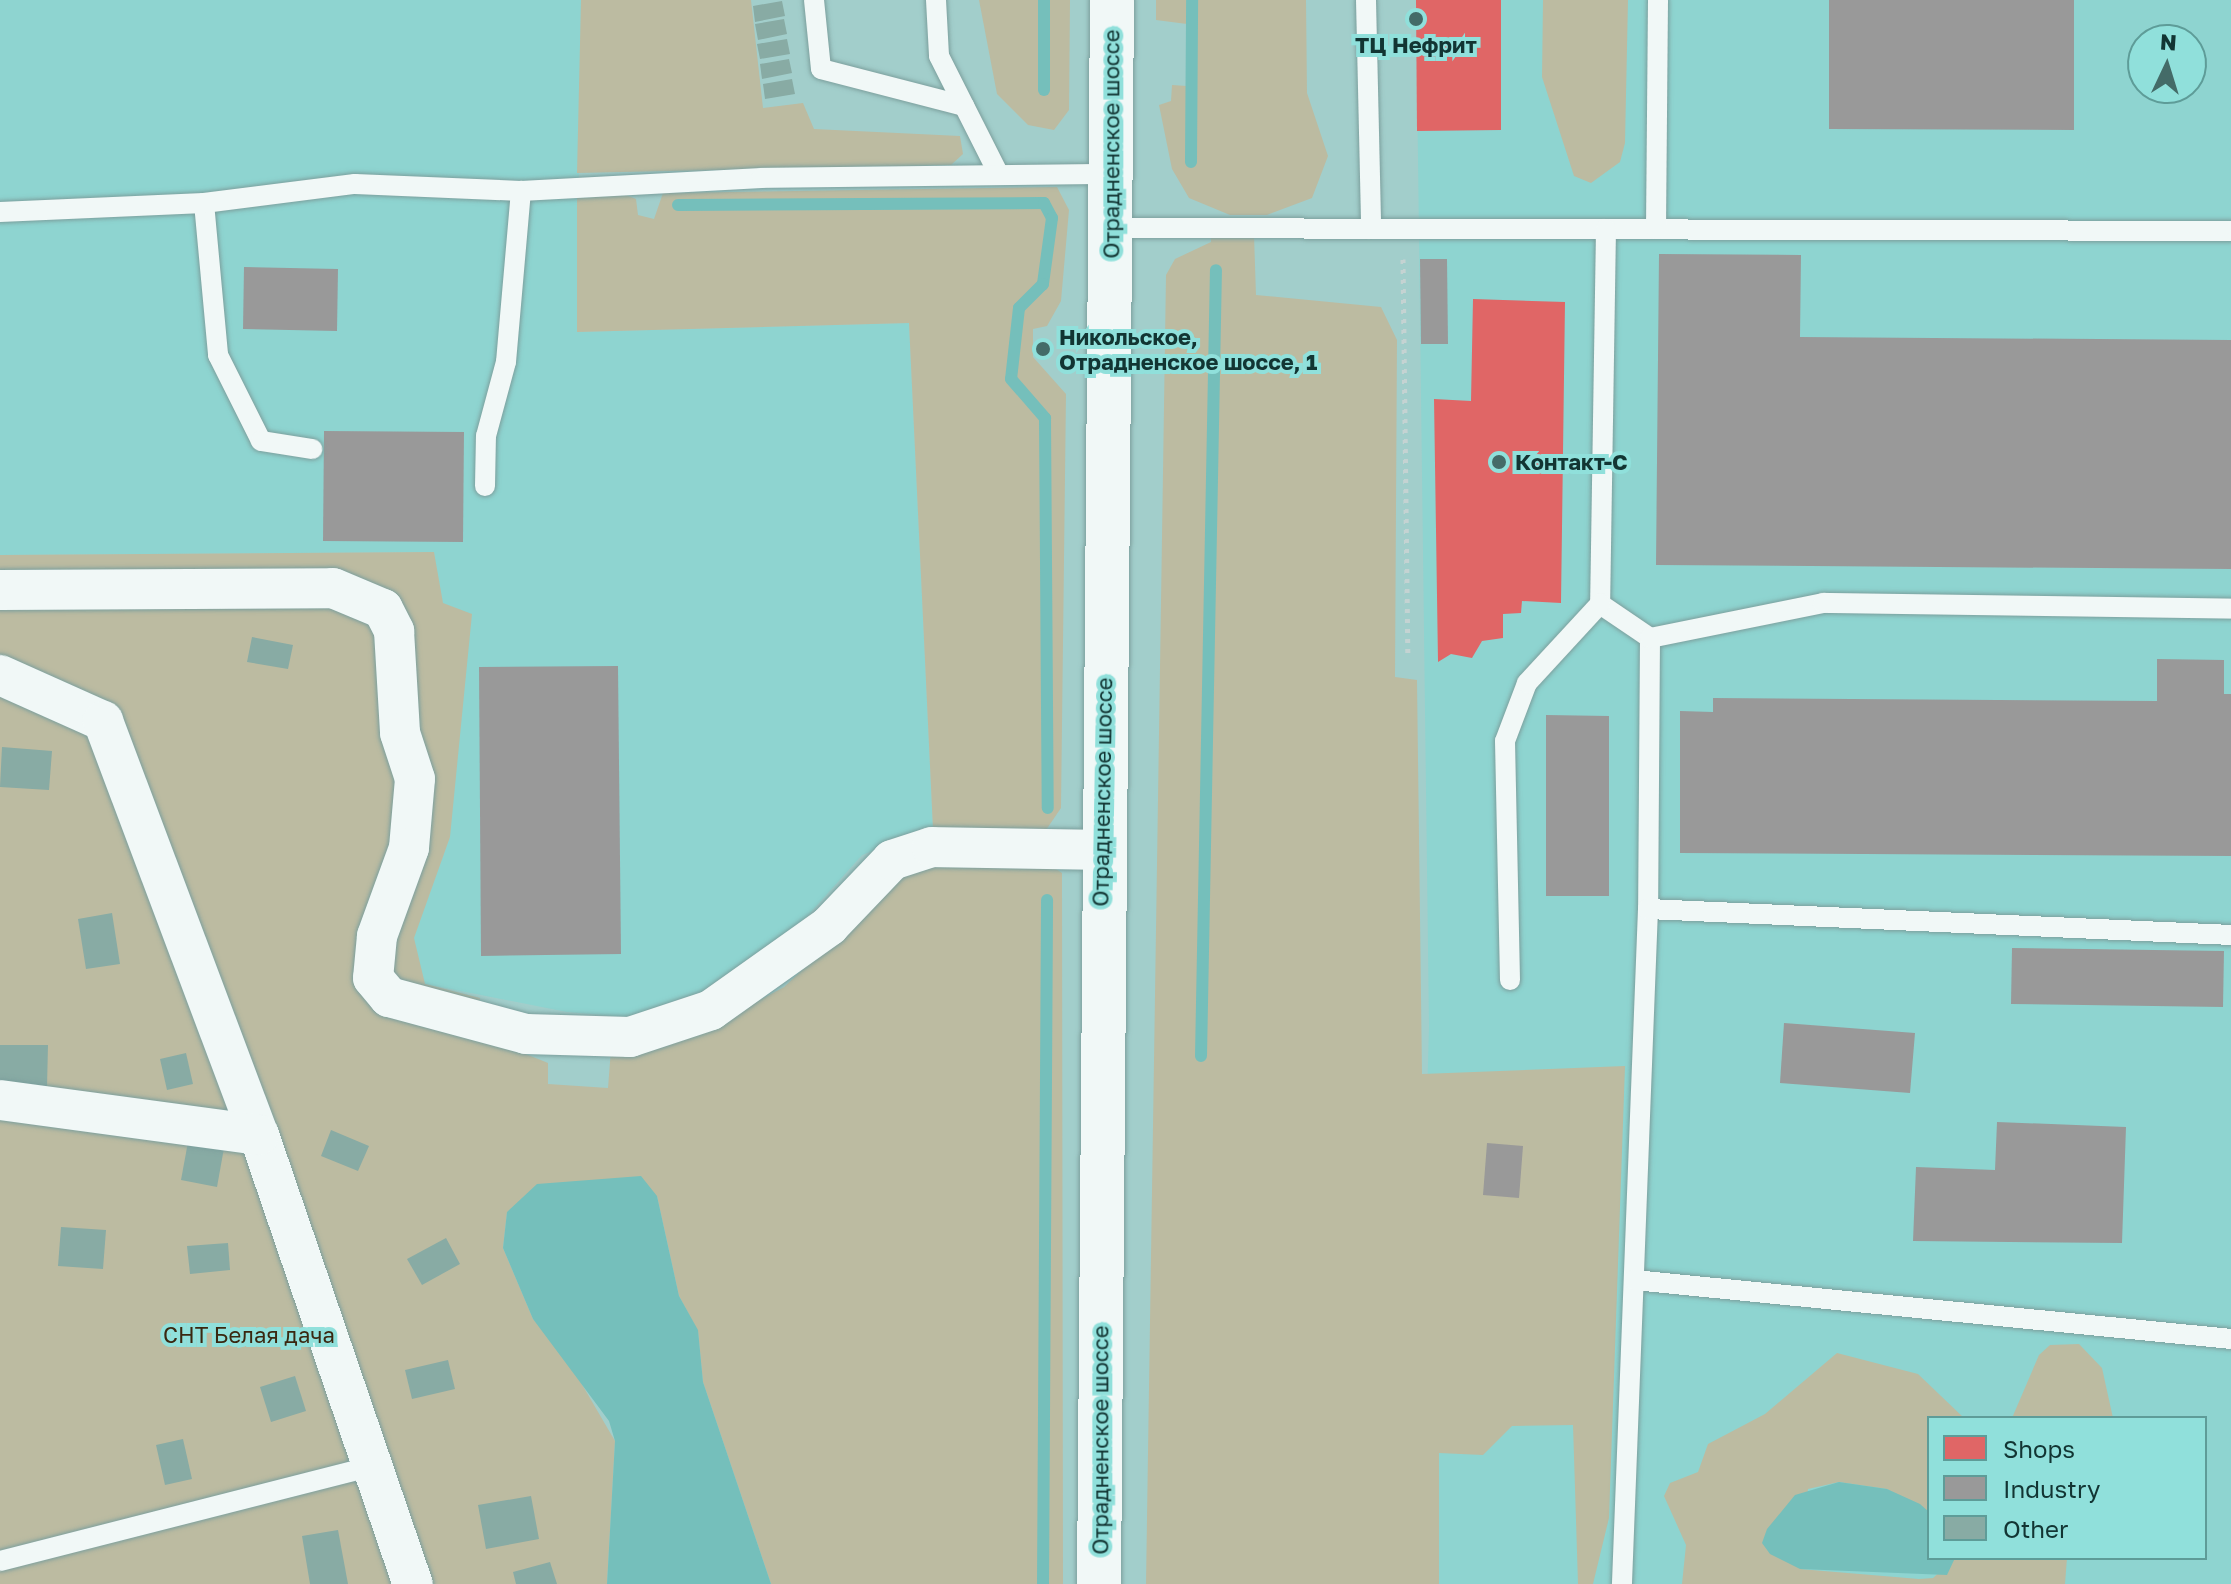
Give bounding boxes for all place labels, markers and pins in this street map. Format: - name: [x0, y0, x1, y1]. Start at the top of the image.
- marker: ТЦ Нефрит: [1407, 10, 1425, 28]
- place label: ТЦ Нефрит: [1355, 32, 1477, 58]
- place label: Никольское, Отрадненское шоссе, 1: [1059, 323, 1317, 374]
- marker: Никольское, Отрадненское шоссе, 1: [1034, 340, 1052, 358]
- place label: Контакт-С: [1515, 449, 1628, 475]
- marker: Контакт-С: [1490, 453, 1508, 471]

